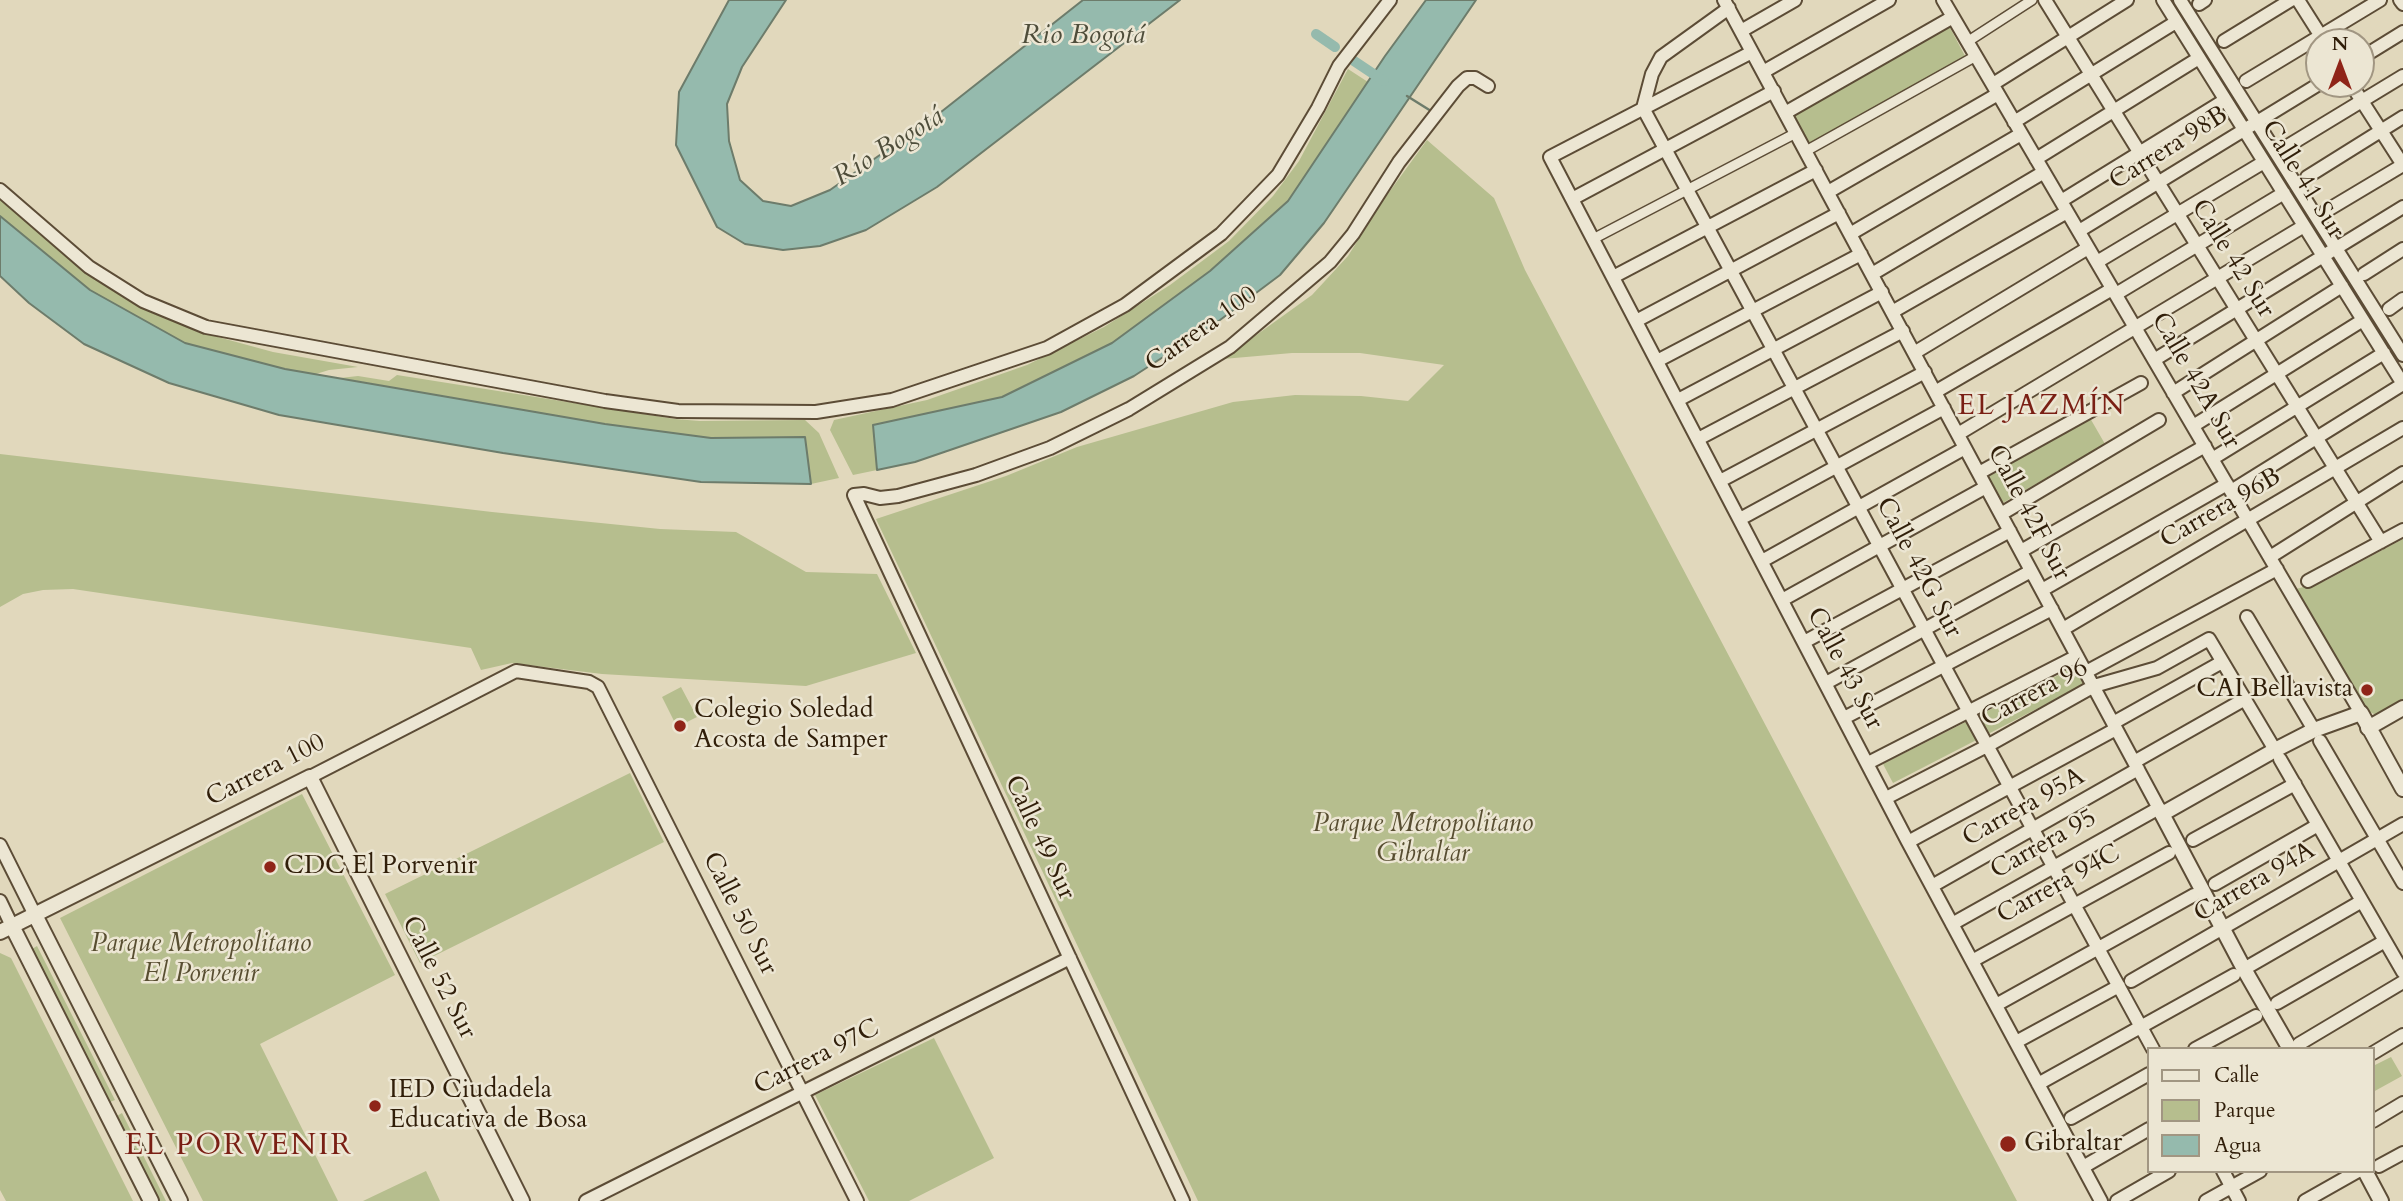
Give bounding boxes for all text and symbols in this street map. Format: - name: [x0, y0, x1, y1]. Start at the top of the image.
- water label: Rio Bogotá: [1021, 20, 1145, 54]
- north arrow: [2305, 28, 2375, 98]
- text: N: [2332, 31, 2348, 57]
- street label: Carrera 98B: [2104, 100, 2234, 198]
- water label: Río Bogotá: [828, 101, 950, 195]
- street label: Calle 41 Sur: [2253, 115, 2351, 245]
- street label: Calle 42 Sur: [2183, 194, 2281, 324]
- street label: Carrera 100: [1140, 280, 1264, 380]
- street label: Calle 42A Sur: [2143, 307, 2247, 455]
- district label: EL JAZMÍN: [1959, 391, 2125, 425]
- street label: Calle 42F Sur: [1979, 440, 2077, 586]
- street label: Carrera 96B: [2155, 462, 2287, 556]
- street label: Calle 42G Sur: [1868, 493, 1968, 643]
- street label: Calle 43 Sur: [1799, 603, 1889, 735]
- street label: Carrera 96: [1976, 653, 2094, 735]
- place label: CAI Bellavista: [2196, 674, 2353, 706]
- marker: CAI Bellavista: [2359, 682, 2375, 698]
- place label: Colegio Soledad Acosta de Samper: [694, 695, 888, 756]
- marker: Colegio Soledad Acosta de Samper: [672, 718, 688, 734]
- street label: Carrera 100: [201, 728, 331, 814]
- street label: Carrera 95A: [1958, 762, 2090, 854]
- street label: Calle 49 Sur: [997, 771, 1081, 905]
- street label: Carrera 95: [1986, 803, 2102, 887]
- park label: Parque Metropolitano Gibraltar: [1313, 809, 1533, 870]
- street label: Carrera 94A: [2189, 836, 2321, 930]
- street label: Carrera 94C: [1992, 838, 2126, 932]
- street label: Calle 50 Sur: [695, 847, 783, 981]
- place label: CDC El Porvenir: [284, 851, 477, 883]
- marker: CDC El Porvenir: [262, 859, 278, 875]
- street label: Calle 52 Sur: [394, 911, 482, 1045]
- park label: Parque Metropolitano El Porvenir: [91, 929, 311, 990]
- street label: Carrera 97C: [749, 1013, 885, 1103]
- legend: [2148, 1047, 2375, 1173]
- text: Calle: [2214, 1061, 2259, 1090]
- place label: IED Ciudadela Educativa de Bosa: [389, 1075, 587, 1136]
- text: Parque: [2214, 1096, 2275, 1125]
- marker: IED Ciudadela Educativa de Bosa: [367, 1098, 383, 1114]
- place label: Gibraltar: [2024, 1128, 2122, 1160]
- district label: EL PORVENIR: [126, 1129, 352, 1165]
- text: Agua: [2214, 1131, 2261, 1160]
- marker: Gibraltar: [1998, 1134, 2018, 1154]

